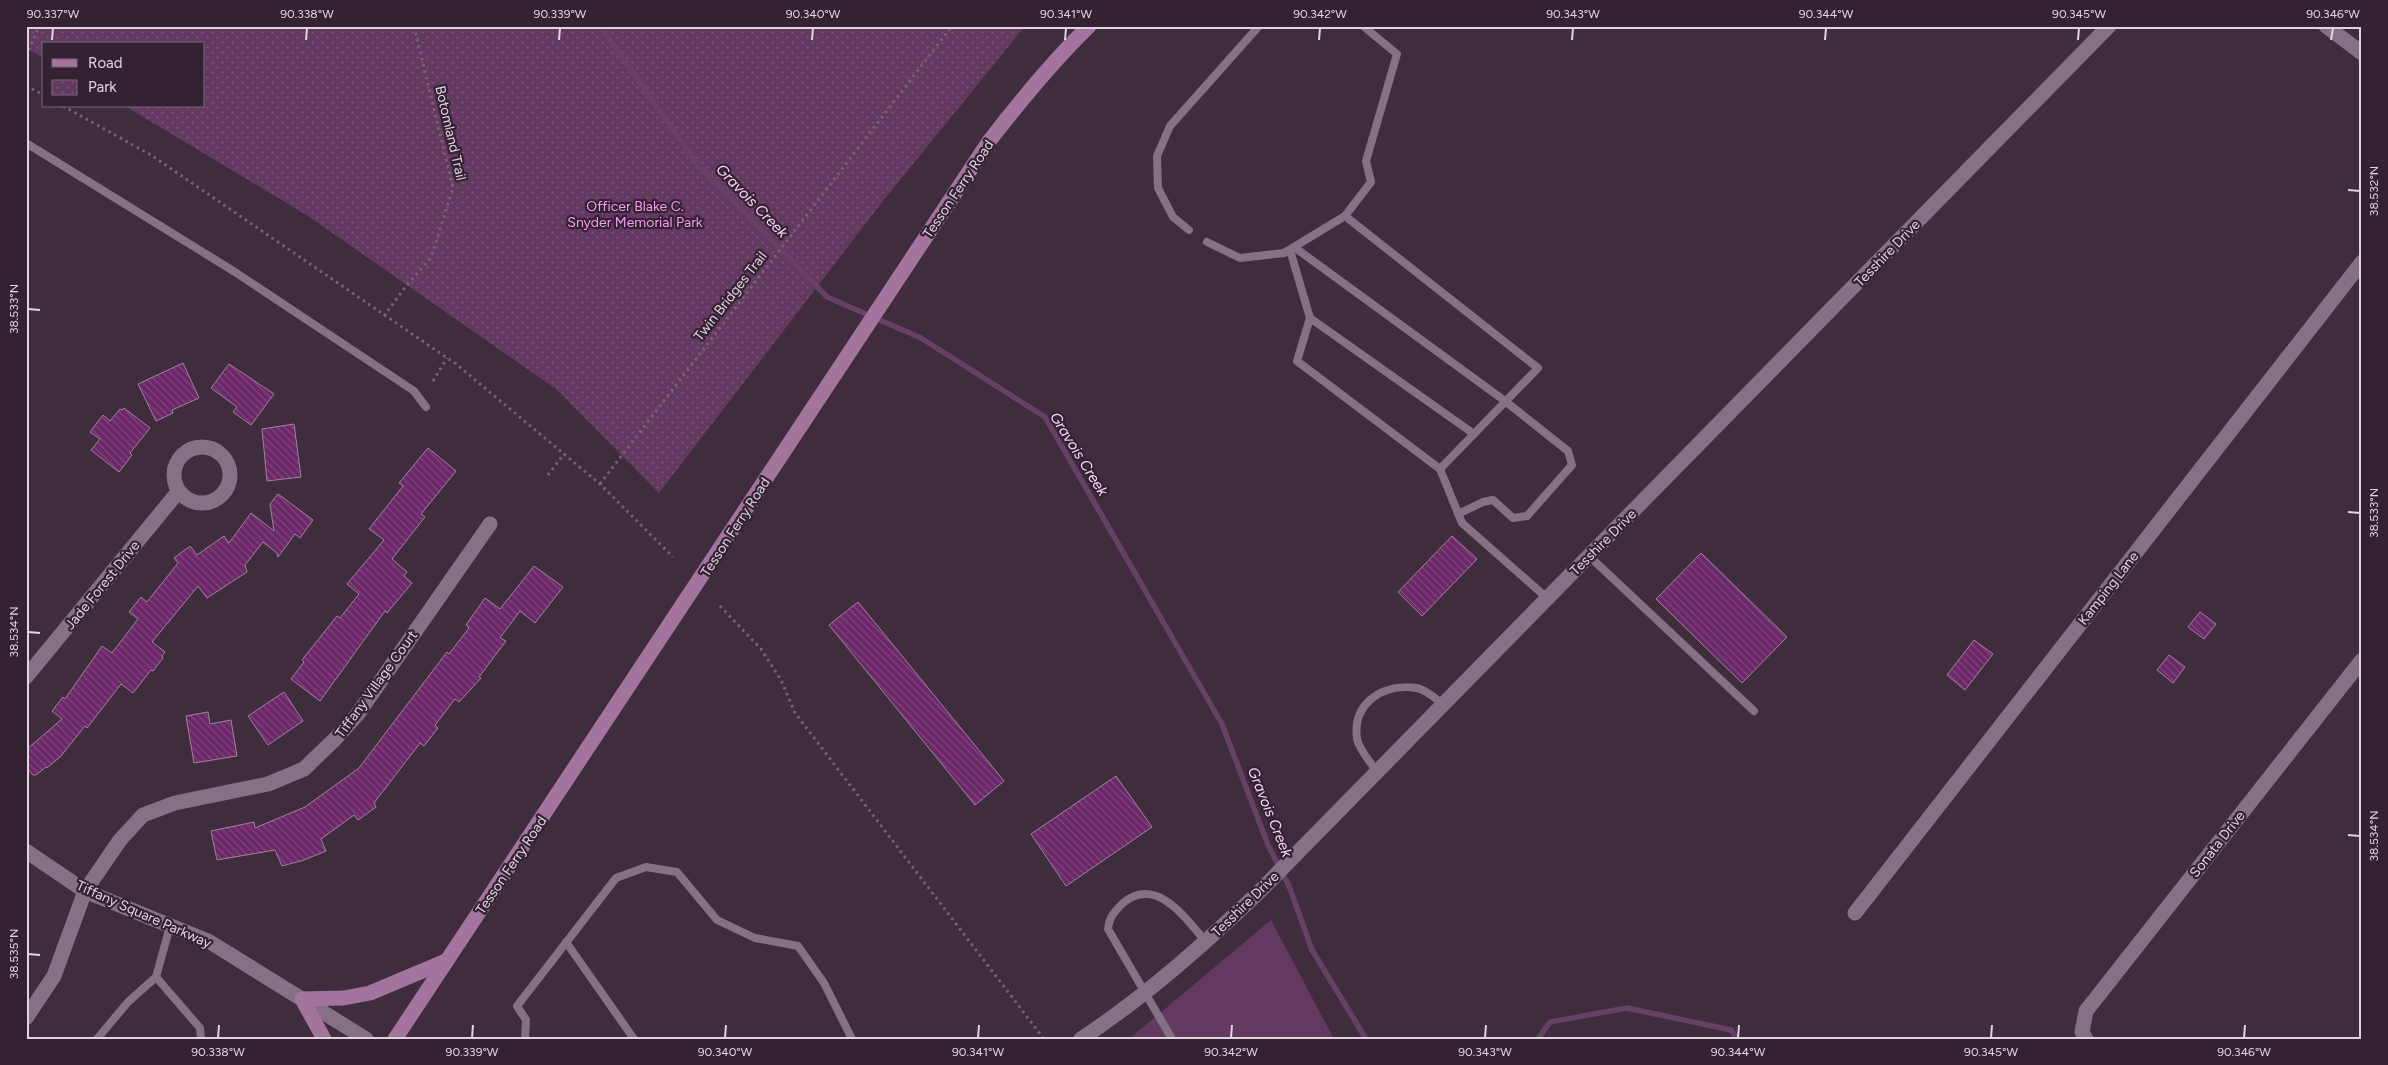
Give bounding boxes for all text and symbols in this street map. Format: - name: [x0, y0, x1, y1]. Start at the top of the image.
- text: 90.337°W: [27, 7, 80, 21]
- text: 90.338°W: [280, 7, 334, 21]
- text: 90.339°W: [534, 7, 587, 21]
- text: 90.340°W: [786, 7, 841, 21]
- text: 90.341°W: [1040, 7, 1092, 21]
- text: 90.342°W: [1293, 7, 1347, 21]
- text: 90.343°W: [1546, 7, 1600, 21]
- text: 90.344°W: [1799, 7, 1854, 21]
- text: 90.345°W: [2052, 7, 2106, 21]
- text: 90.346°W: [2306, 7, 2360, 21]
- legend: [42, 42, 205, 108]
- text: Road: [88, 54, 123, 72]
- text: Park: [88, 78, 117, 96]
- street label: Botomland Trail: [431, 84, 470, 182]
- street label: Tesson Ferry Road: [919, 137, 998, 242]
- water label: Gravois Creek: [712, 160, 792, 242]
- text: 38.532°N: [2367, 166, 2381, 216]
- park label: Officer Blake C. Snyder Memorial Park: [567, 198, 703, 231]
- street label: Tesshire Drive: [1851, 216, 1924, 290]
- street label: Twin Bridges Trail: [690, 248, 771, 344]
- text: 38.533°N: [7, 284, 21, 334]
- water label: Gravois Creek: [1046, 409, 1112, 500]
- street label: Tesson Ferry Road: [697, 475, 774, 580]
- text: 38.533°N: [2367, 488, 2381, 538]
- street label: Tesshire Drive: [1567, 505, 1640, 579]
- street label: Jade Forest Drive: [61, 537, 144, 633]
- street label: Kamping Lane: [2074, 548, 2143, 628]
- text: 38.534°N: [7, 607, 21, 658]
- street label: Tiffany Village Court: [332, 627, 421, 741]
- water label: Gravois Creek: [1244, 764, 1297, 860]
- street label: Sonata Drive: [2186, 807, 2249, 881]
- text: 38.534°N: [2367, 811, 2381, 862]
- street label: Tesson Ferry Road: [472, 813, 551, 918]
- street label: Tesshire Drive: [1208, 868, 1283, 941]
- street label: Tiffany Square Parkway: [74, 877, 215, 952]
- text: 38.535°N: [7, 929, 21, 979]
- text: 90.338°W: [191, 1045, 245, 1059]
- text: 90.339°W: [446, 1045, 499, 1059]
- text: 90.340°W: [698, 1045, 753, 1059]
- text: 90.341°W: [952, 1045, 1004, 1059]
- text: 90.342°W: [1204, 1045, 1258, 1059]
- text: 90.343°W: [1458, 1045, 1512, 1059]
- text: 90.344°W: [1711, 1045, 1766, 1059]
- text: 90.345°W: [1964, 1045, 2018, 1059]
- text: 90.346°W: [2217, 1045, 2271, 1059]

